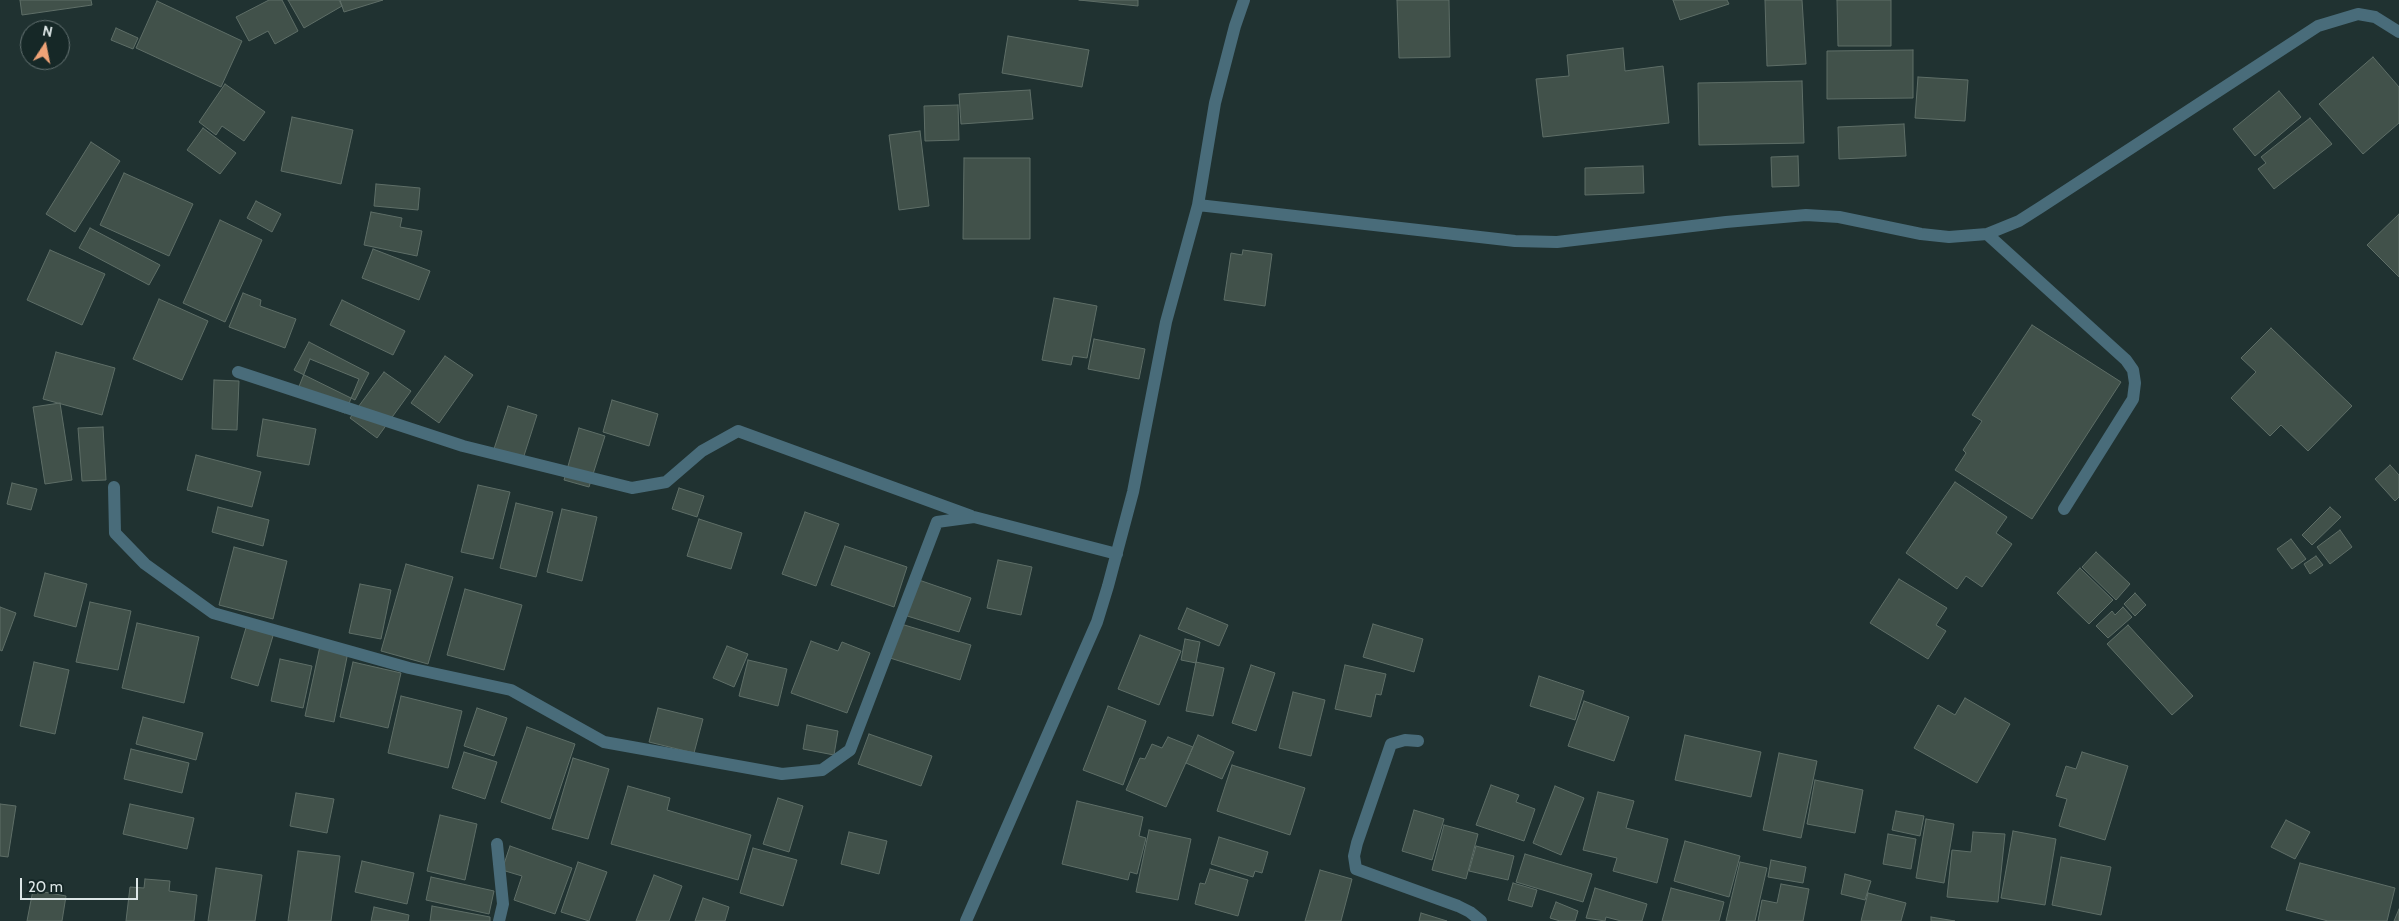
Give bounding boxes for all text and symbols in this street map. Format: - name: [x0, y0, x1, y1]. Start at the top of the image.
- north arrow: [20, 20, 70, 70]
- text: N: [41, 21, 54, 41]
- scale bar: [22, 868, 140, 900]
- text: 20 m: [28, 878, 63, 896]

